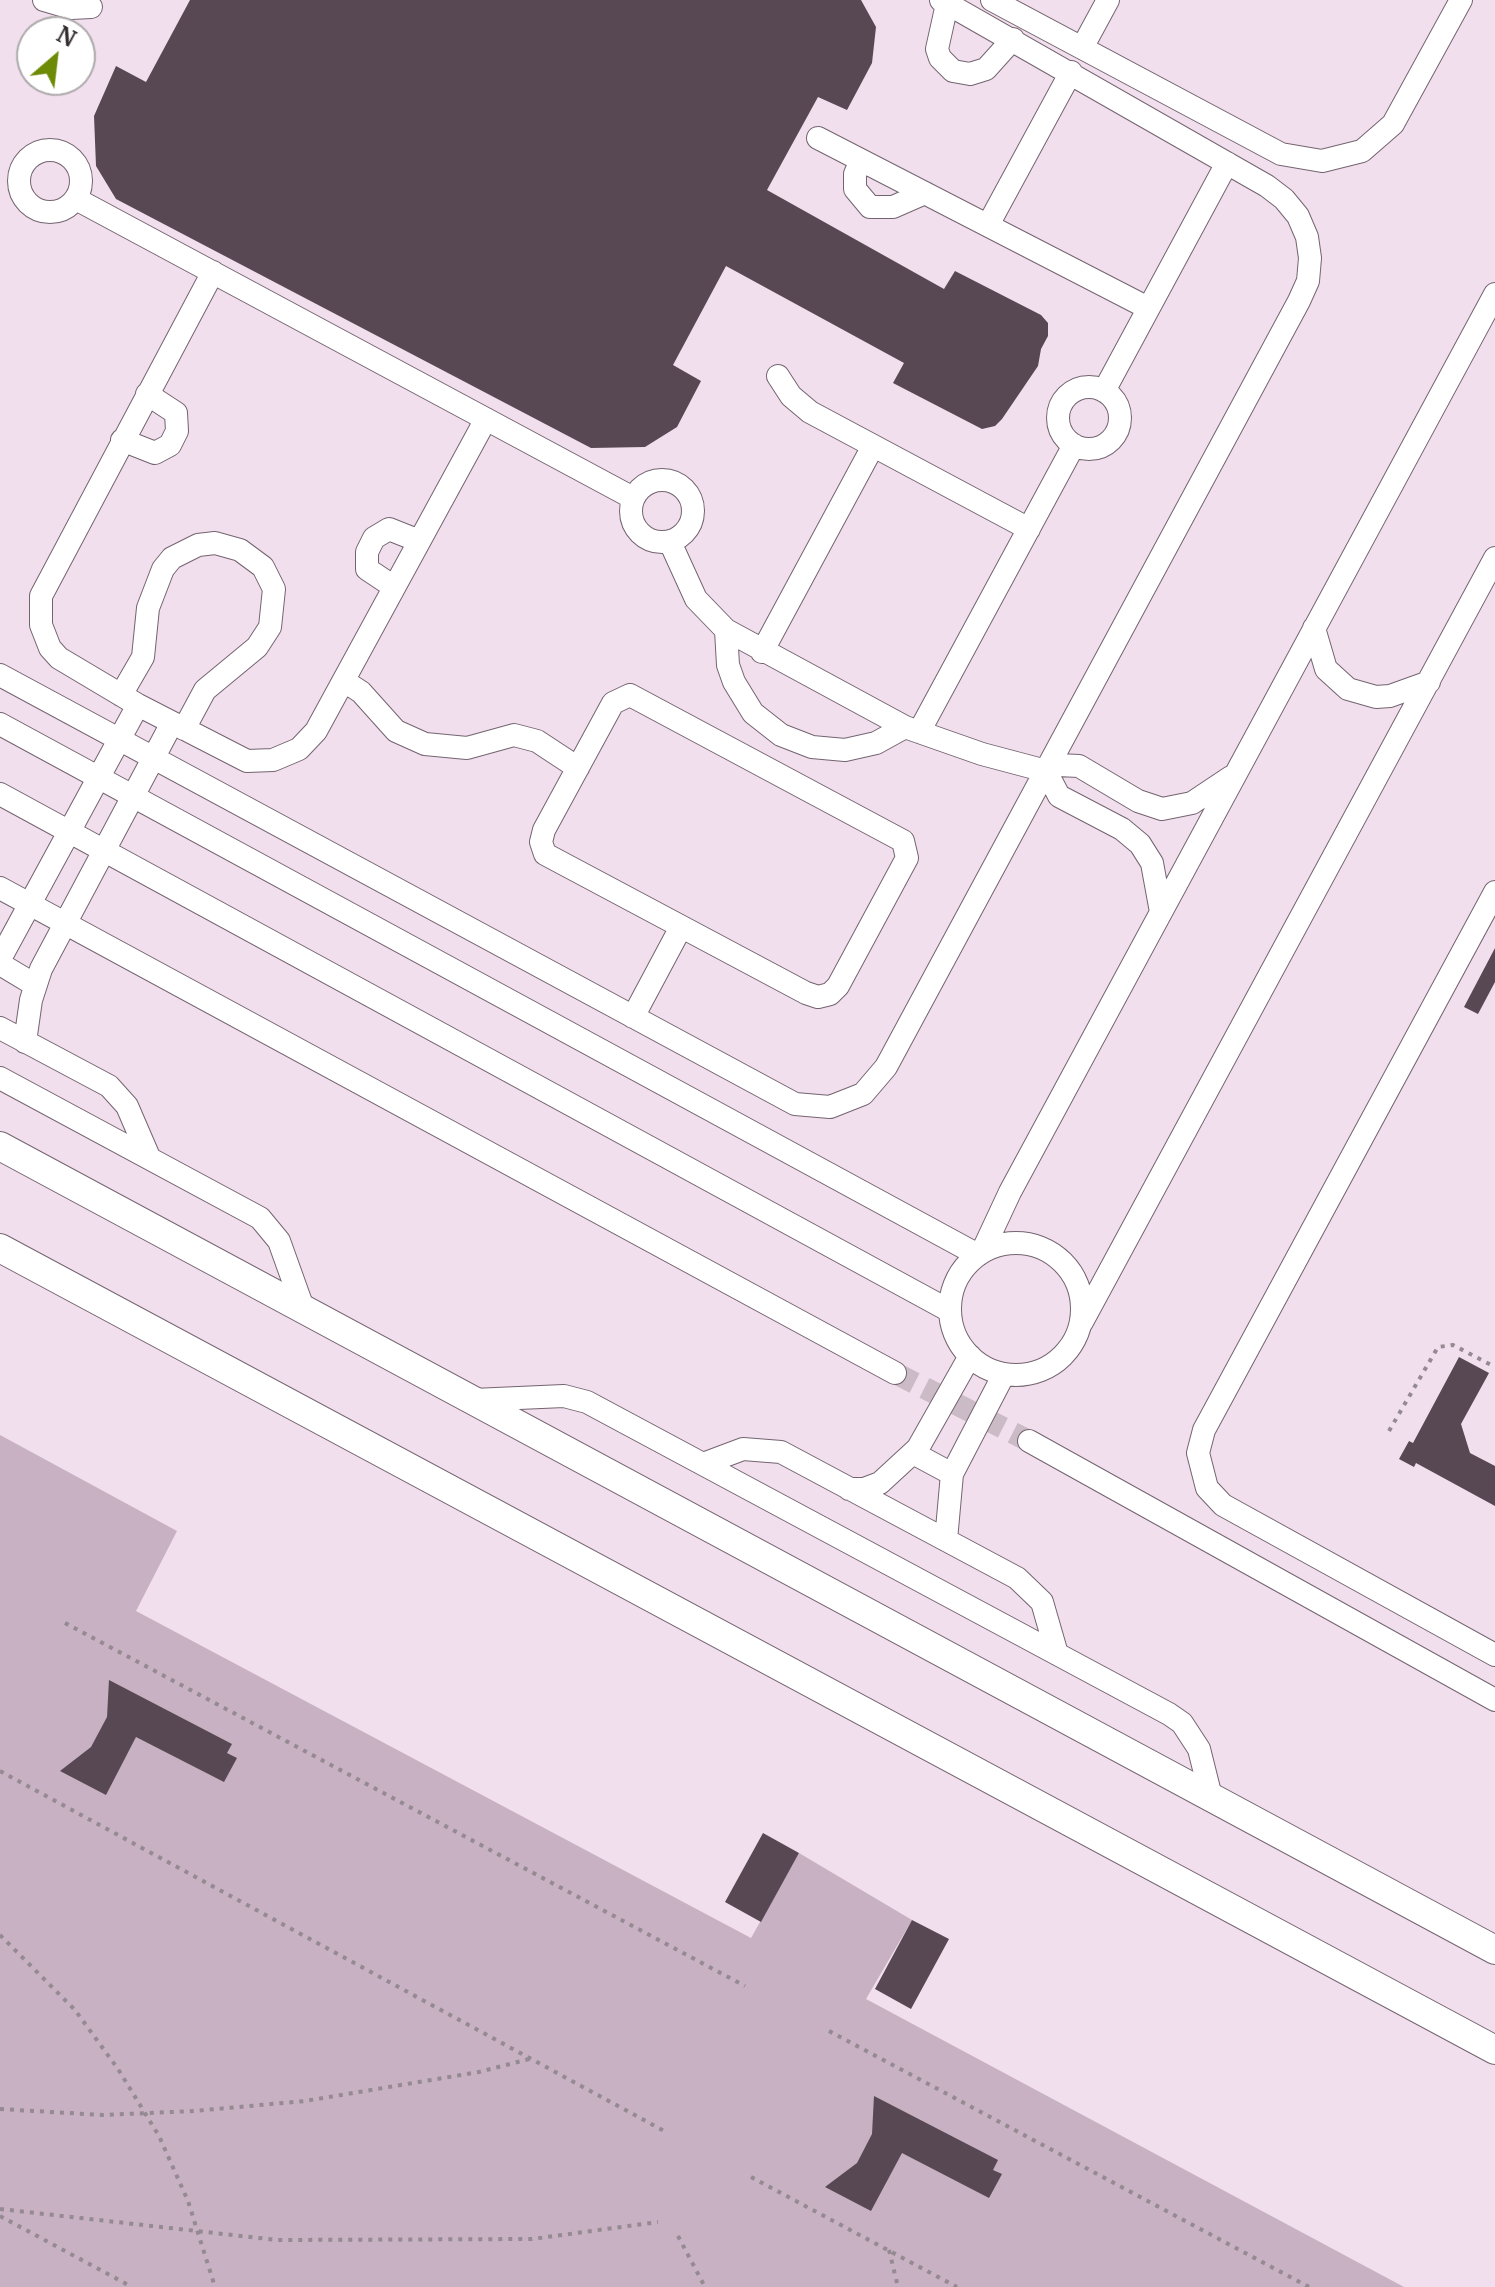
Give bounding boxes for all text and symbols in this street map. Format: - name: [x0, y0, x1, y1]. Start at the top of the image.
- north arrow: [16, 16, 96, 96]
- text: N: [52, 20, 81, 53]

